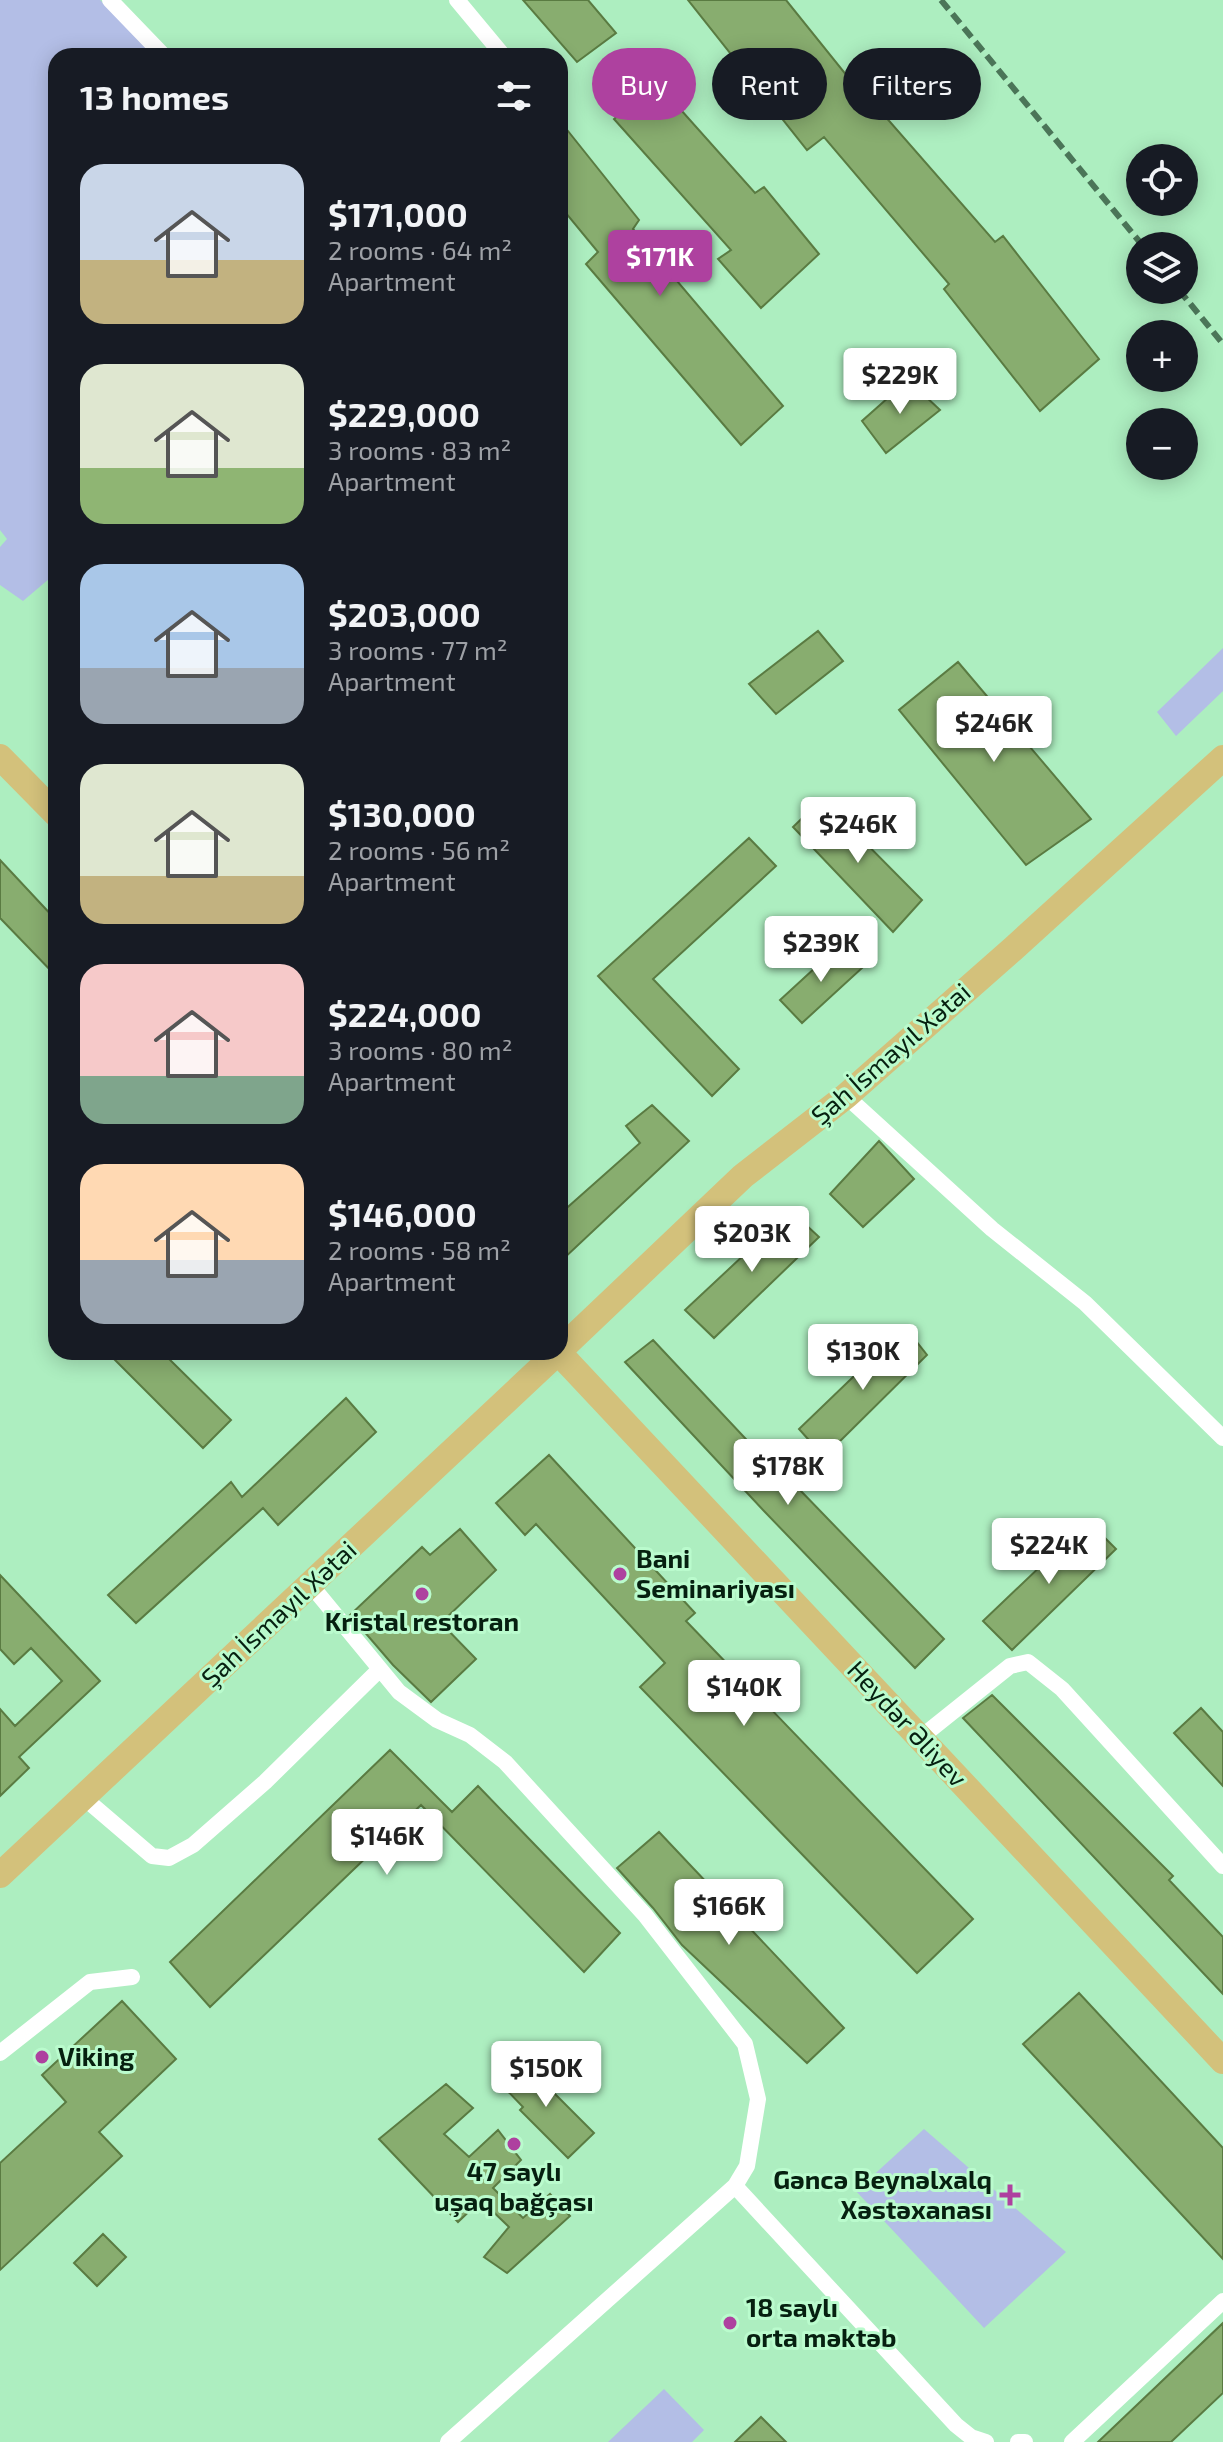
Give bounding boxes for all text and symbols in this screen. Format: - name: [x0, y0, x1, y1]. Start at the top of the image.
- chip: Buy: [592, 48, 696, 120]
- chip: Rent: [712, 48, 827, 120]
- chip: Filters: [843, 48, 981, 120]
- icon: filters: [492, 74, 536, 118]
- text: 13 homes: [80, 76, 229, 117]
- map controls: [1126, 144, 1198, 480]
- button: locate: [1126, 144, 1198, 216]
- text: $171,000: [328, 193, 468, 234]
- icon: home: [144, 196, 240, 292]
- pin: $171K: [604, 230, 716, 298]
- button: layers: [1126, 232, 1198, 304]
- text: 2 rooms · 64 m²: [328, 234, 512, 265]
- text: $171K: [626, 240, 694, 271]
- text: Apartment: [328, 265, 456, 296]
- button: +: [1126, 320, 1198, 392]
- pin: $229K: [844, 348, 956, 416]
- text: $229K: [861, 358, 939, 389]
- text: $229,000: [328, 393, 480, 434]
- icon: home: [144, 396, 240, 492]
- button: −: [1126, 408, 1198, 480]
- text: 3 rooms · 83 m²: [328, 434, 511, 465]
- text: Apartment: [328, 465, 456, 496]
- text: $203,000: [328, 593, 481, 634]
- icon: home: [144, 596, 240, 692]
- text: 3 rooms · 77 m²: [328, 634, 508, 665]
- text: Apartment: [328, 665, 456, 696]
- pin: $246K: [938, 696, 1050, 764]
- text: $246K: [955, 706, 1033, 737]
- text: $130,000: [328, 793, 476, 834]
- icon: home: [144, 796, 240, 892]
- pin: $246K: [802, 797, 914, 865]
- text: $246K: [819, 807, 897, 838]
- text: 2 rooms · 56 m²: [328, 834, 510, 865]
- text: Apartment: [328, 865, 456, 896]
- pin: $239K: [765, 916, 877, 984]
- text: $239K: [783, 926, 859, 957]
- street label: Şah İsmayıl Xətai: [804, 975, 977, 1132]
- text: $224,000: [328, 993, 481, 1034]
- icon: home: [144, 996, 240, 1092]
- text: 3 rooms · 80 m²: [328, 1034, 512, 1065]
- text: Apartment: [328, 1065, 456, 1096]
- text: $146,000: [328, 1193, 477, 1234]
- icon: home: [144, 1196, 240, 1292]
- pin: $203K: [696, 1206, 808, 1274]
- text: $203K: [713, 1216, 791, 1247]
- text: 2 rooms · 58 m²: [328, 1234, 511, 1265]
- text: Apartment: [328, 1265, 456, 1296]
- pin: $130K: [807, 1324, 919, 1392]
- text: $130K: [826, 1334, 900, 1365]
- pin: $178K: [732, 1439, 844, 1507]
- text: $178K: [752, 1449, 824, 1480]
- pin: $224K: [993, 1518, 1105, 1586]
- text: $224K: [1010, 1528, 1088, 1559]
- street label: Şah İsmayıl Xətai: [194, 1533, 363, 1694]
- place label: Bani Seminariyası: [636, 1542, 795, 1604]
- marker: Bani Seminariyası: [611, 1565, 629, 1583]
- marker: Kristal restoran: [413, 1585, 431, 1603]
- place label: Kristal restoran: [325, 1605, 519, 1636]
- street label: Heydər Əliyev: [842, 1653, 975, 1793]
- pin: $140K: [688, 1660, 800, 1728]
- text: $140K: [706, 1670, 782, 1701]
- pin: $146K: [331, 1809, 443, 1877]
- text: $146K: [350, 1819, 424, 1850]
- pin: $166K: [673, 1879, 785, 1947]
- text: $166K: [692, 1889, 766, 1920]
- place label: Viking: [58, 2040, 134, 2071]
- pin: $150K: [490, 2041, 602, 2109]
- marker: Viking: [33, 2048, 51, 2066]
- text: $150K: [509, 2051, 583, 2082]
- marker: 47 saylı uşaq bağçası: [505, 2135, 523, 2153]
- place label: 47 saylı uşaq bağçası: [434, 2155, 594, 2218]
- place label: Gəncə Beynəlxalq Xəstəxanası: [773, 2163, 992, 2224]
- marker: Gəncə Beynəlxalq Xəstəxanası: [999, 2184, 1021, 2206]
- place label: 18 saylı orta məktəb: [746, 2291, 896, 2352]
- marker: 18 saylı orta məktəb: [721, 2314, 739, 2332]

